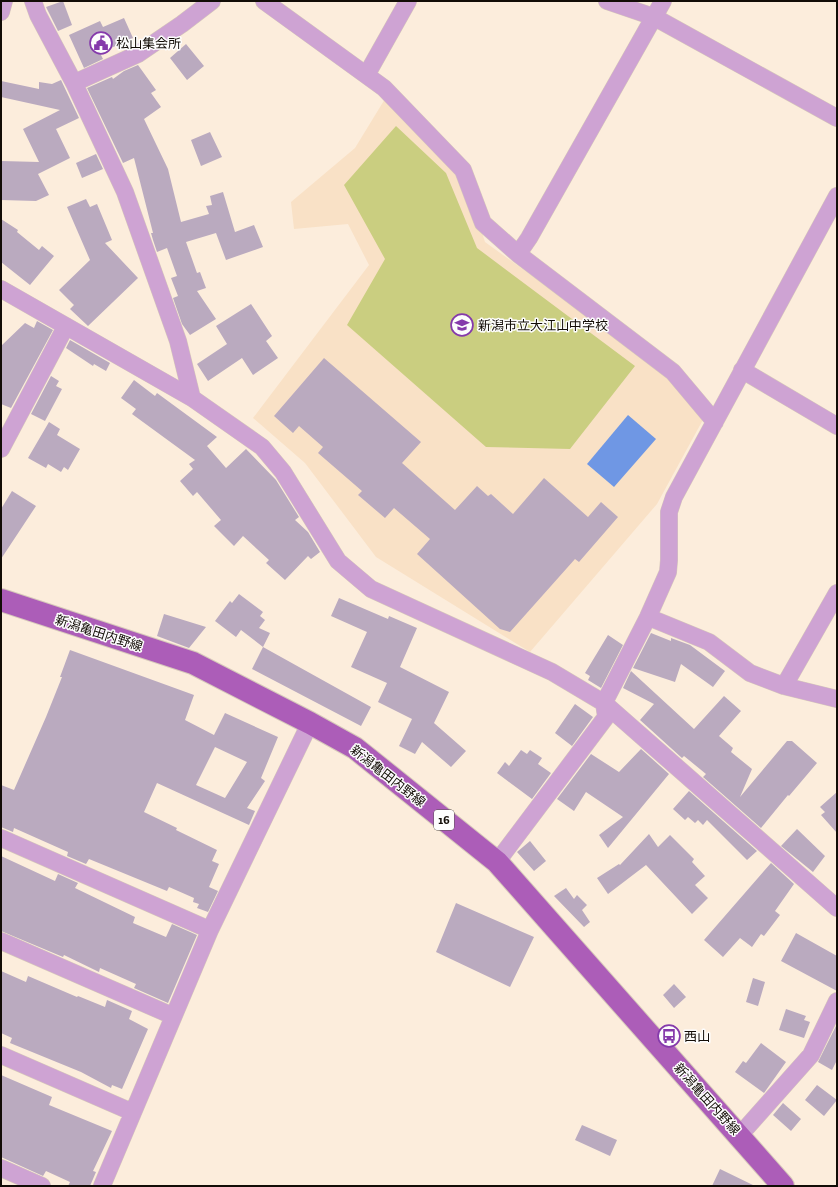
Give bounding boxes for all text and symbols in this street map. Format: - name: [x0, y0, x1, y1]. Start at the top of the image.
- public building icon: 松山集会所: [88, 30, 114, 56]
- place label: 松山集会所: [116, 36, 181, 51]
- school or university icon: 新潟市立大江山中学校: [449, 312, 475, 338]
- place label: 新潟市立大江山中学校: [478, 318, 608, 333]
- street label: 新潟亀田内野線: [53, 612, 145, 654]
- street label: 新潟亀田内野線: [348, 742, 428, 810]
- road number: 16: [434, 810, 454, 830]
- bus stop icon: 西山: [656, 1023, 682, 1049]
- place label: 西山: [684, 1029, 710, 1044]
- street label: 新潟亀田内野線: [671, 1060, 743, 1138]

